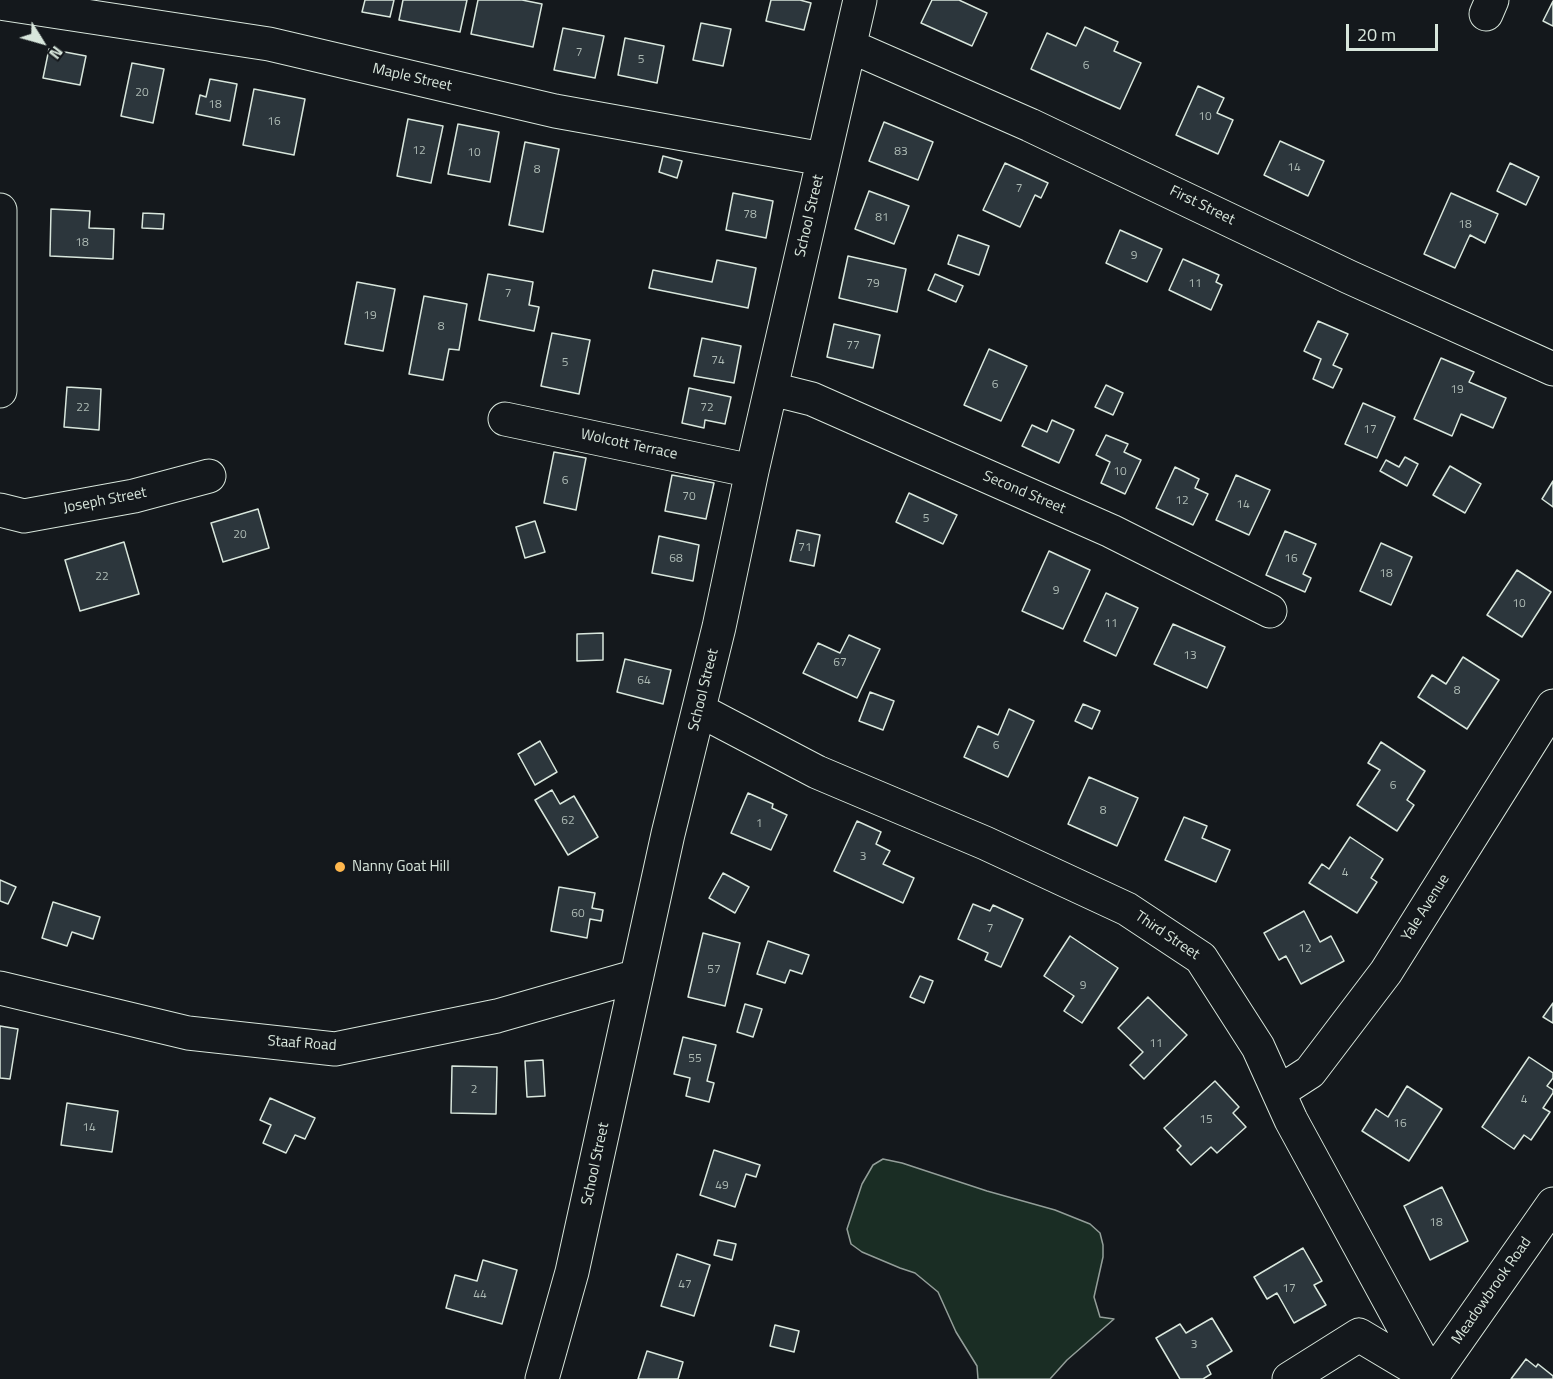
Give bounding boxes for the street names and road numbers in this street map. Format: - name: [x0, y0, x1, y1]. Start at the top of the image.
- street label: Maple Street: [370, 60, 454, 96]
- street label: School Street: [792, 173, 828, 259]
- street label: First Street: [1166, 182, 1238, 230]
- street label: Wolcott Terrace: [579, 426, 679, 464]
- street label: Second Street: [980, 468, 1068, 518]
- street label: Joseph Street: [62, 484, 148, 518]
- street label: School Street: [685, 647, 723, 733]
- street label: Yale Avenue: [1398, 871, 1454, 945]
- street label: Third Street: [1131, 908, 1203, 964]
- street label: Staaf Road: [267, 1033, 337, 1055]
- street label: School Street: [578, 1121, 614, 1207]
- street label: Meadowbrook Road: [1448, 1234, 1536, 1348]

